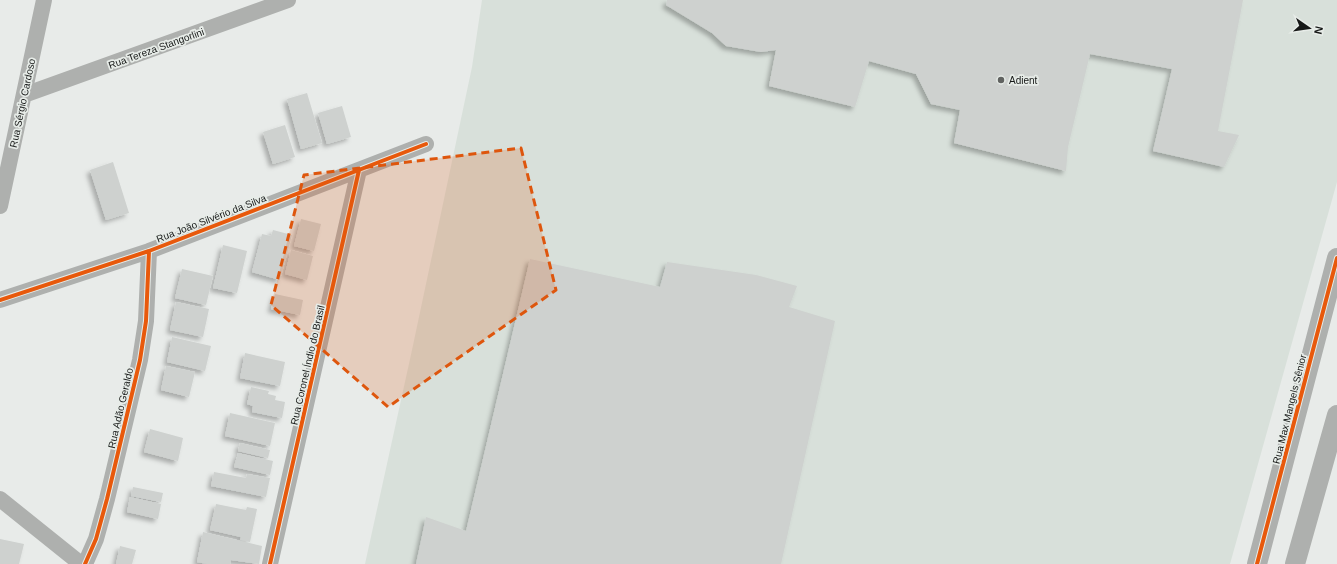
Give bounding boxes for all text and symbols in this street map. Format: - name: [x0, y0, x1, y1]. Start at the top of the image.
- north arrow: [1289, 8, 1329, 48]
- text: N: [1312, 25, 1325, 36]
- street label: Rua Tereza Stangorlini: [107, 26, 206, 71]
- street label: Rua Sérgio Cardoso: [8, 57, 37, 149]
- marker: Adient: [996, 75, 1006, 85]
- place label: Adient: [1009, 75, 1038, 86]
- street label: Rua João Silvério da Silva: [155, 192, 268, 245]
- street label: Rua Coronel Índio do Brasil: [287, 304, 327, 426]
- street label: Rua Max Mangels Sênior: [1271, 353, 1309, 465]
- street label: Rua Adão Geraldo: [106, 366, 135, 449]

